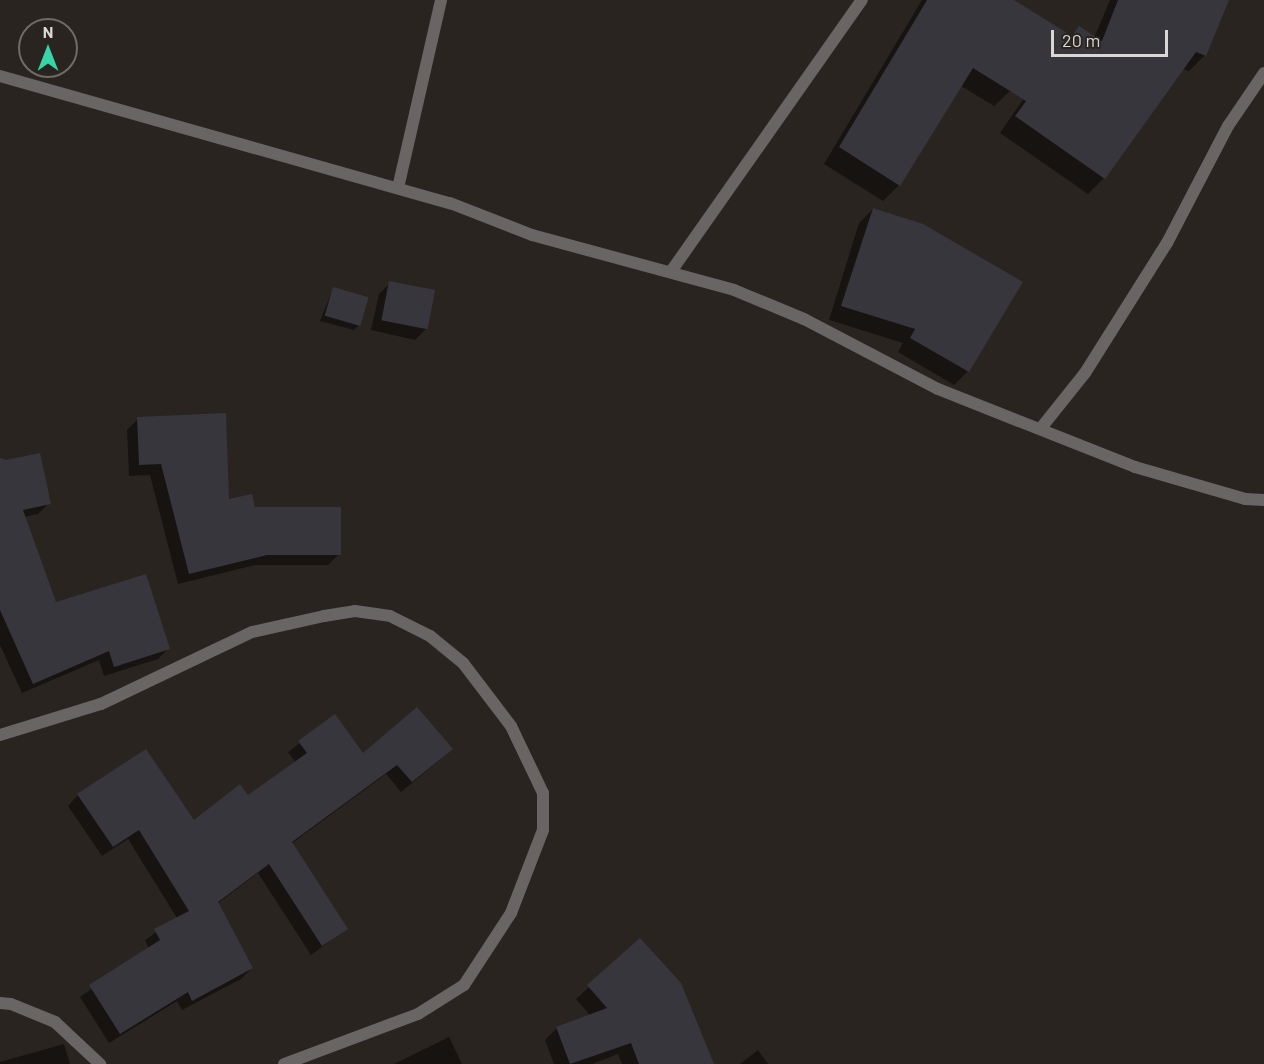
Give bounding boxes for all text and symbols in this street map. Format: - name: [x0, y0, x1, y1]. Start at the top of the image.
- north arrow: [18, 18, 78, 78]
- scale bar: [1054, 18, 1171, 56]
- text: N: [43, 22, 53, 41]
- text: 20 m: [1062, 29, 1100, 51]

